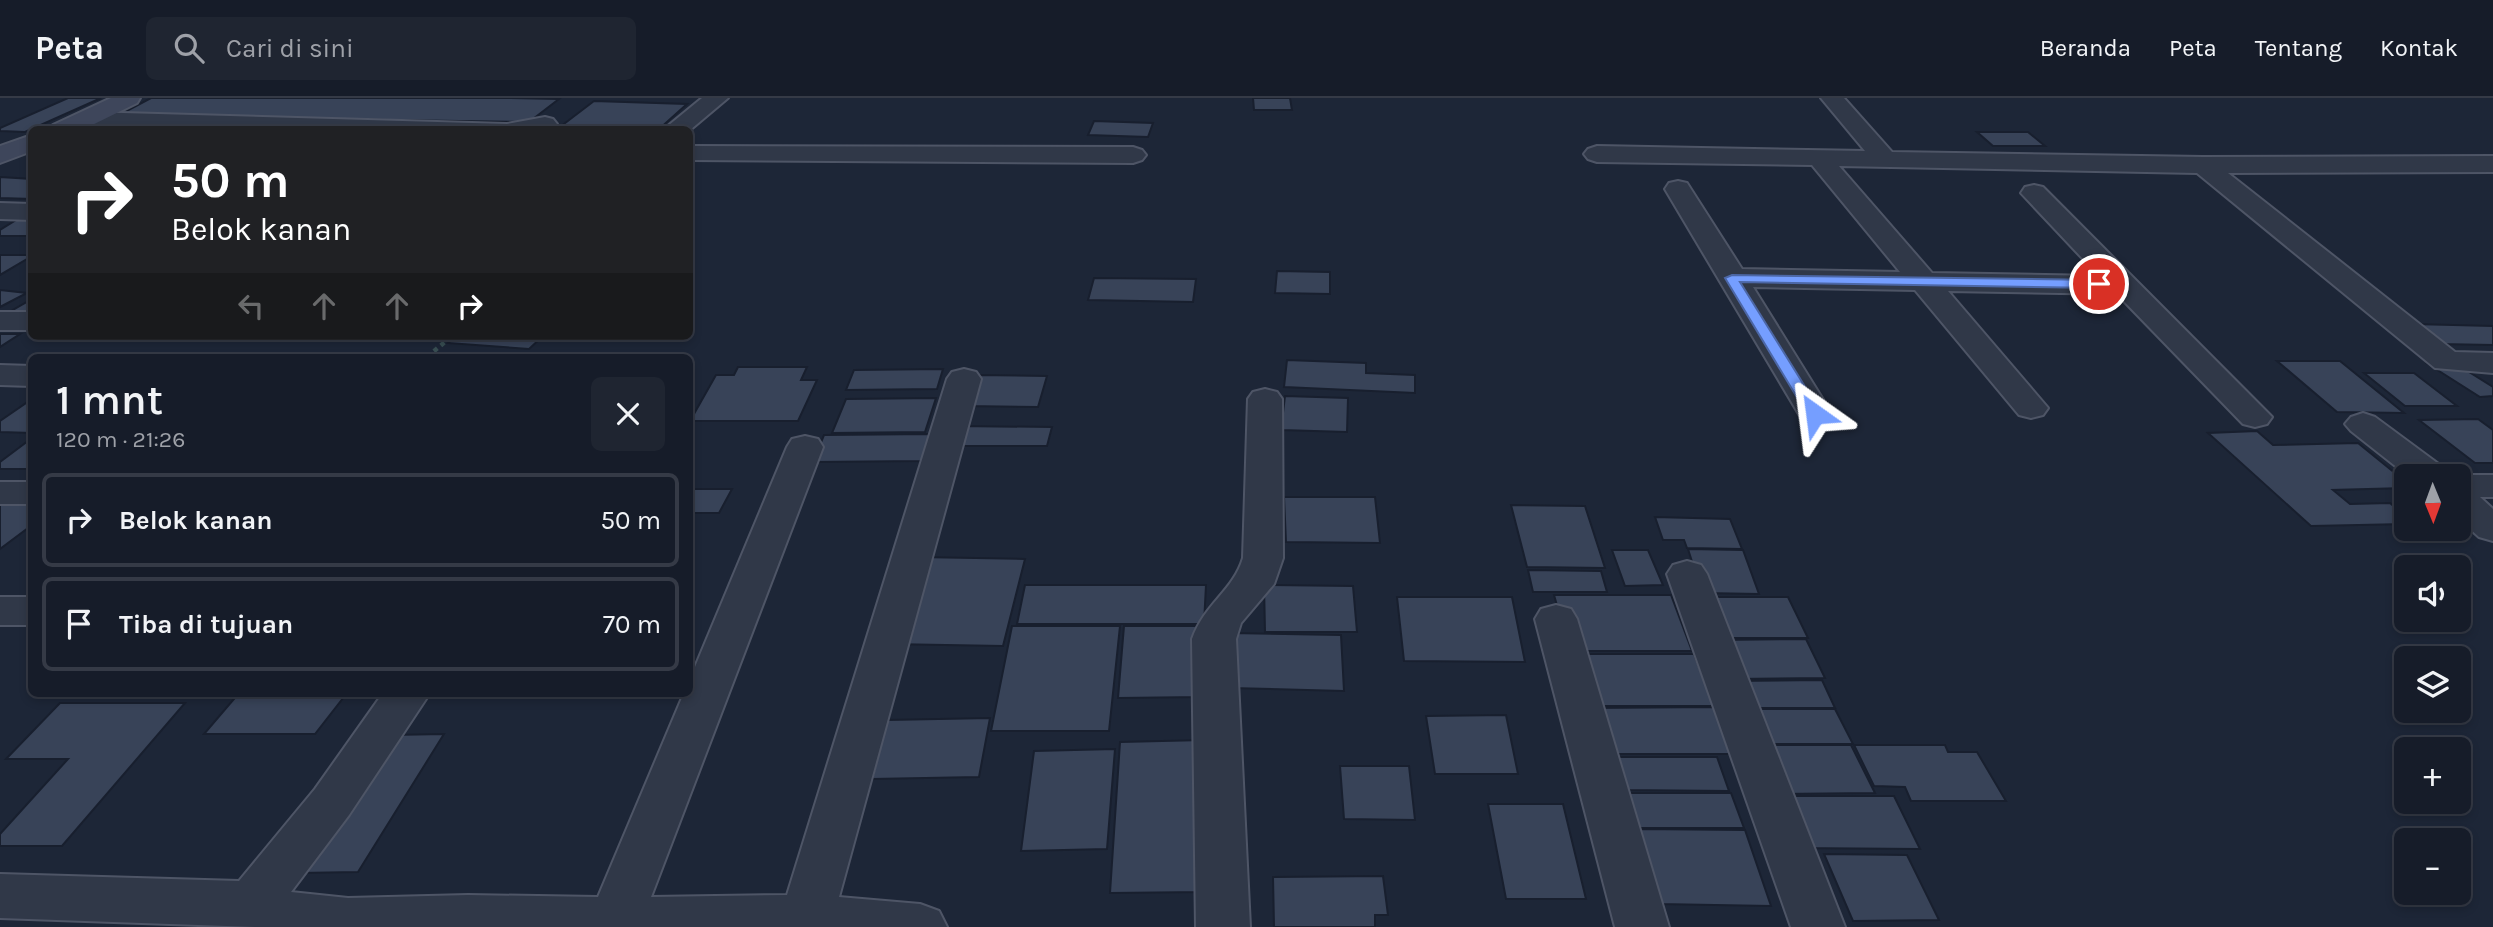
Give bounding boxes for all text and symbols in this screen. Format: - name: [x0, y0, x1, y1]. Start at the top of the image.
- search box: [146, 17, 636, 80]
- text: Peta: [35, 29, 104, 67]
- icon: search: [170, 29, 208, 67]
- text: Cari di sini: [226, 33, 354, 64]
- text: Beranda: [2040, 34, 2131, 62]
- text: Peta: [2169, 34, 2217, 62]
- text: Tentang: [2255, 34, 2342, 62]
- text: Kontak: [2380, 34, 2458, 62]
- text: 50 m: [171, 152, 289, 209]
- icon: right: [56, 154, 147, 245]
- text: Belok kanan: [171, 211, 351, 248]
- pin: [2069, 254, 2129, 314]
- icon: arrive: [2080, 265, 2118, 303]
- icon: left: [232, 287, 270, 325]
- icon: ahead: [305, 287, 343, 325]
- icon: ahead: [378, 287, 416, 325]
- icon: right: [451, 287, 489, 325]
- text: 1 mnt: [56, 375, 163, 425]
- button: close: [591, 377, 665, 451]
- position arrow: [1778, 377, 1852, 451]
- text: 120 m · 21:26: [56, 426, 185, 453]
- north arrow: [2394, 464, 2471, 541]
- map controls: [2394, 464, 2471, 905]
- icon: right: [60, 501, 98, 539]
- text: Belok kanan: [119, 505, 272, 536]
- text: 50 m: [600, 505, 661, 536]
- button: sound: [2394, 555, 2471, 632]
- icon: arrive: [60, 605, 98, 643]
- text: Tiba di tujuan: [119, 609, 293, 640]
- text: 70 m: [603, 609, 661, 640]
- button: layers: [2394, 646, 2471, 723]
- button: +: [2394, 737, 2471, 814]
- button: −: [2394, 828, 2471, 905]

